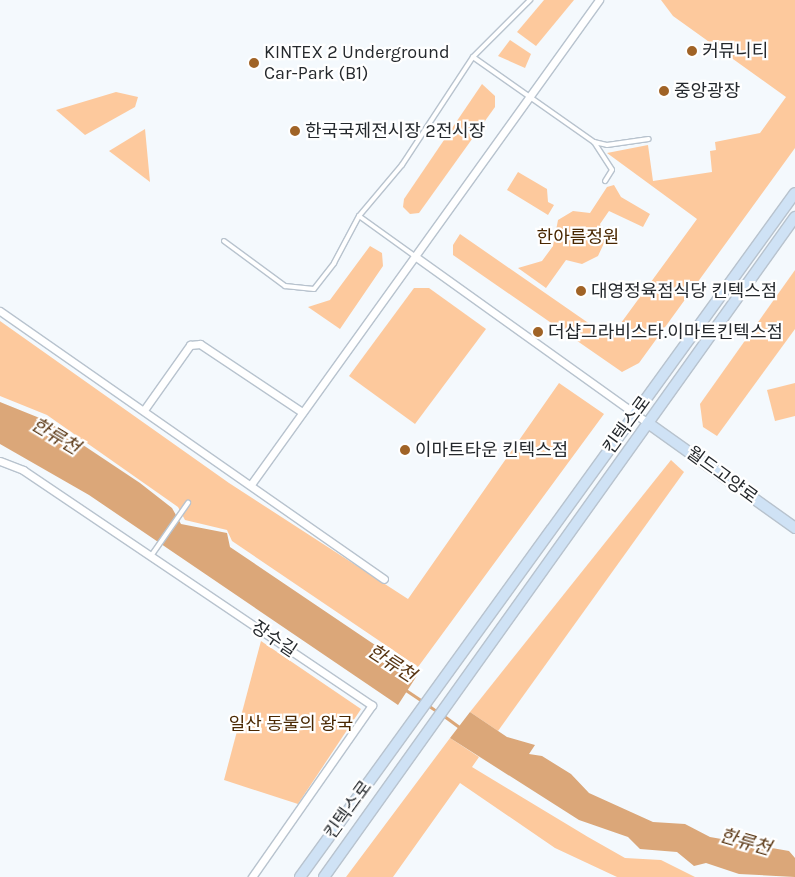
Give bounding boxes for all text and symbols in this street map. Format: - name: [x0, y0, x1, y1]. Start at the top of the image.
- place label: 커뮤니티: [702, 40, 768, 62]
- place label: KINTEX 2 Underground Car-Park (B1): [264, 42, 450, 84]
- marker: 커뮤니티: [686, 45, 698, 57]
- marker: KINTEX 2 Underground Car-Park (B1): [248, 57, 260, 69]
- place label: 중앙광장: [674, 80, 740, 102]
- marker: 중앙광장: [658, 85, 670, 97]
- place label: 한국국제전시장 2전시장: [305, 120, 485, 142]
- marker: 한국국제전시장 2전시장: [289, 125, 301, 137]
- park label: 한아름정원: [537, 226, 619, 248]
- place label: 대영정육점식당 킨텍스점: [591, 280, 777, 302]
- marker: 대영정육점식당 킨텍스점: [575, 285, 587, 297]
- place label: 더샵그라비스타.이마트킨텍스점: [548, 321, 783, 343]
- marker: 더샵그라비스타.이마트킨텍스점: [532, 326, 544, 338]
- street label: 킨텍스로: [599, 392, 655, 458]
- water label: 한류천: [27, 414, 83, 460]
- place label: 이마트타운 킨텍스점: [415, 439, 568, 461]
- street label: 월드고양로: [682, 442, 762, 508]
- marker: 이마트타운 킨텍스점: [399, 444, 411, 456]
- street label: 장수길: [247, 616, 301, 662]
- water label: 한류천: [363, 640, 419, 688]
- park label: 일산 동물의 왕국: [229, 713, 353, 735]
- street label: 킨텍스로: [320, 777, 376, 843]
- water label: 한류천: [717, 825, 773, 861]

